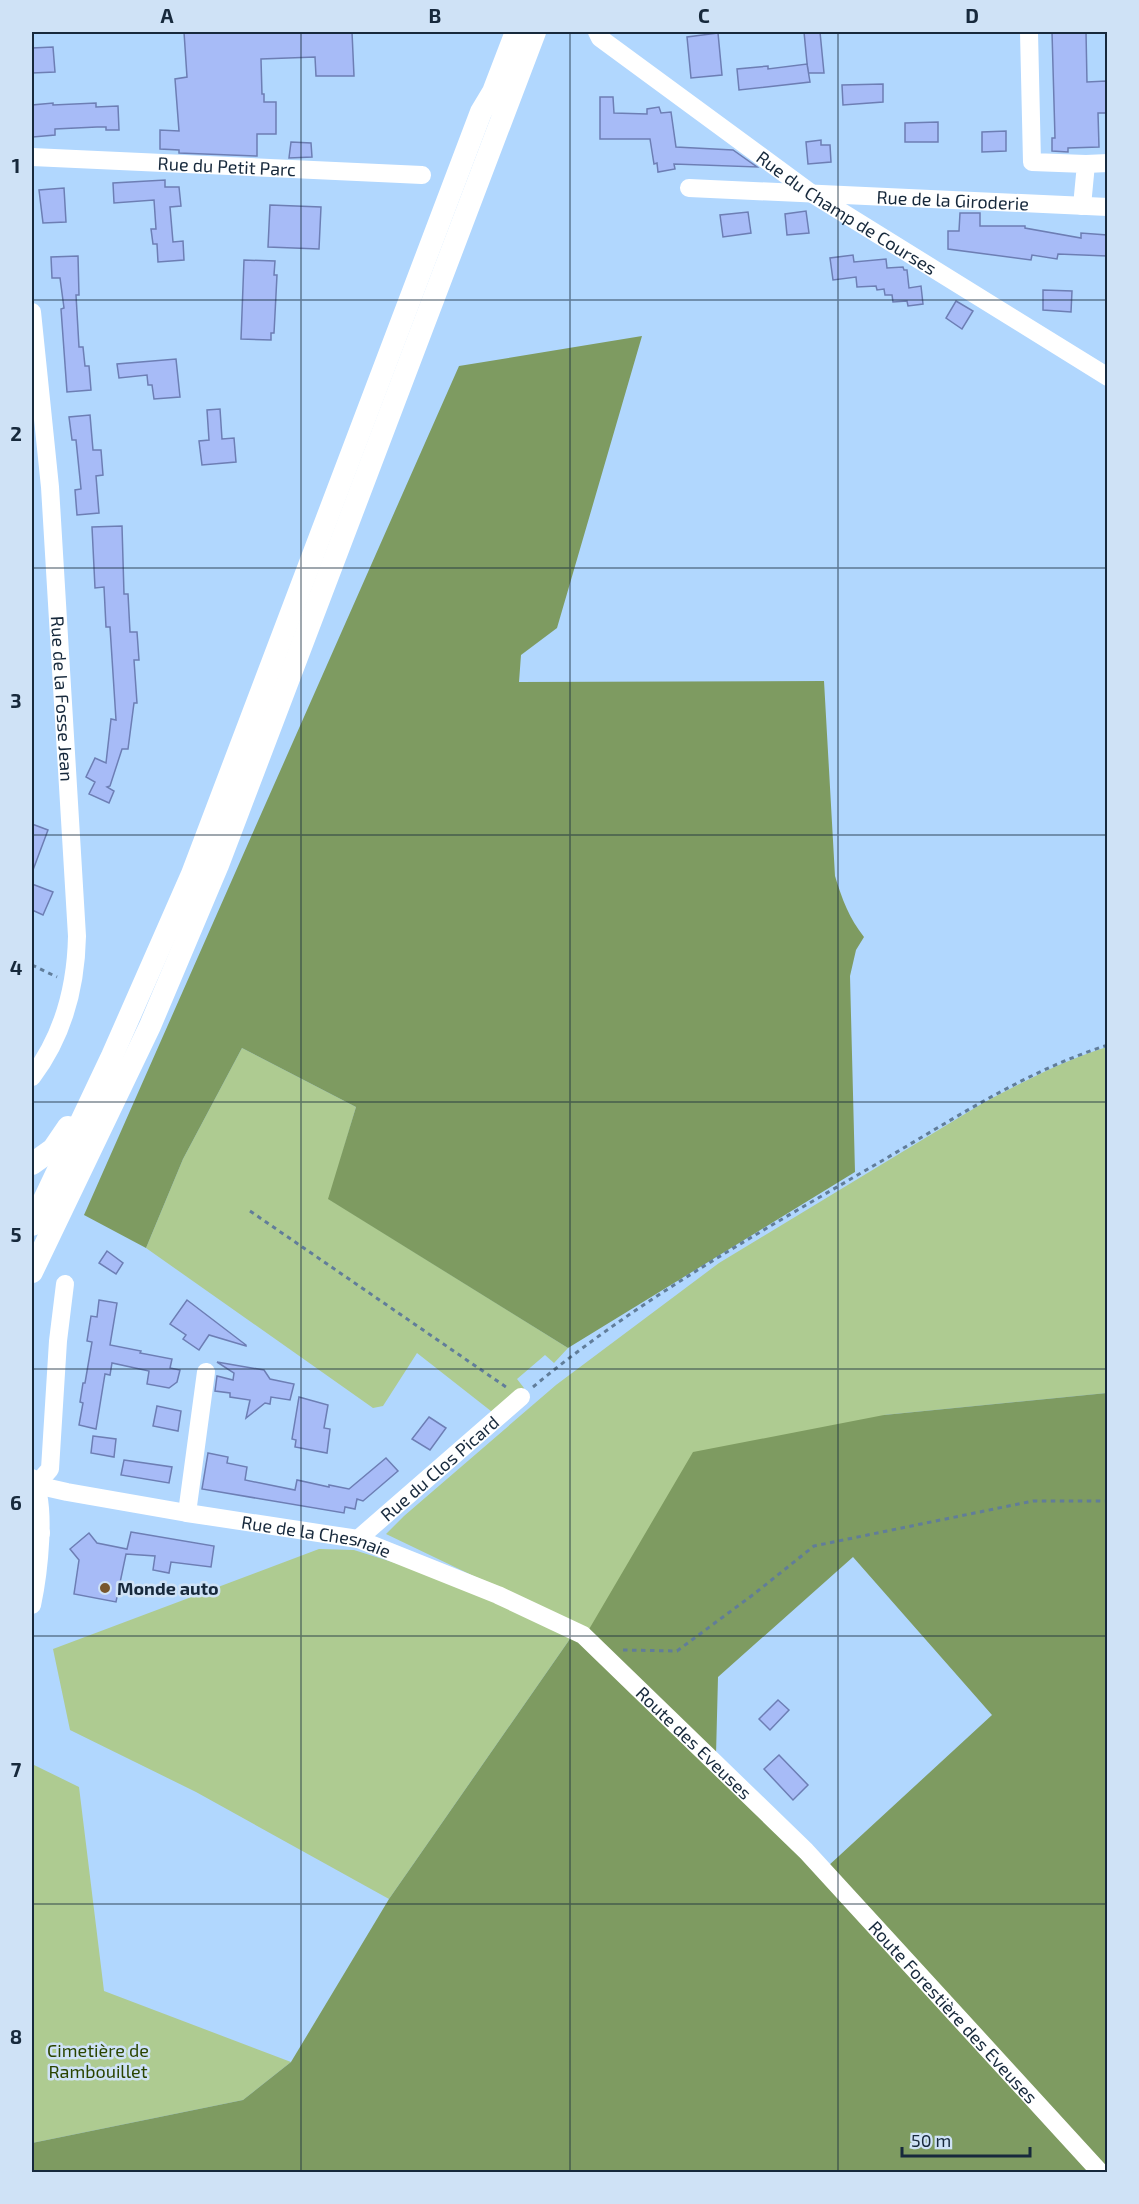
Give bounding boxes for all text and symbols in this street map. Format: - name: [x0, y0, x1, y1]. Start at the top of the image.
- text: A: [160, 3, 174, 27]
- text: B: [429, 3, 441, 27]
- text: C: [698, 3, 710, 27]
- text: D: [965, 3, 979, 27]
- street label: Rue du Champ de Courses: [752, 146, 941, 279]
- street label: Rue du Petit Parc: [157, 152, 297, 180]
- text: 1: [12, 153, 20, 177]
- street label: Rue de la Giroderie: [876, 186, 1030, 214]
- text: 2: [10, 421, 22, 445]
- street label: Rue de la Fosse Jean: [47, 615, 79, 782]
- text: 3: [10, 688, 22, 712]
- text: 4: [10, 955, 23, 979]
- text: 5: [10, 1222, 22, 1246]
- street label: Rue du Clos Picard: [376, 1411, 503, 1526]
- text: 6: [10, 1490, 22, 1514]
- street label: Rue de la Chesnaie: [240, 1510, 394, 1562]
- place label: Monde auto: [117, 1577, 219, 1599]
- marker: Monde auto: [98, 1581, 112, 1595]
- street label: Route des Eveuses: [632, 1682, 757, 1804]
- text: 7: [11, 1757, 22, 1781]
- street label: Route Forestière des Eveuses: [864, 1916, 1043, 2108]
- text: 8: [10, 2024, 22, 2048]
- park label: Cimetière de Rambouillet: [47, 2039, 149, 2082]
- scale bar: [902, 2120, 1030, 2158]
- text: 50 m: [911, 2129, 951, 2151]

